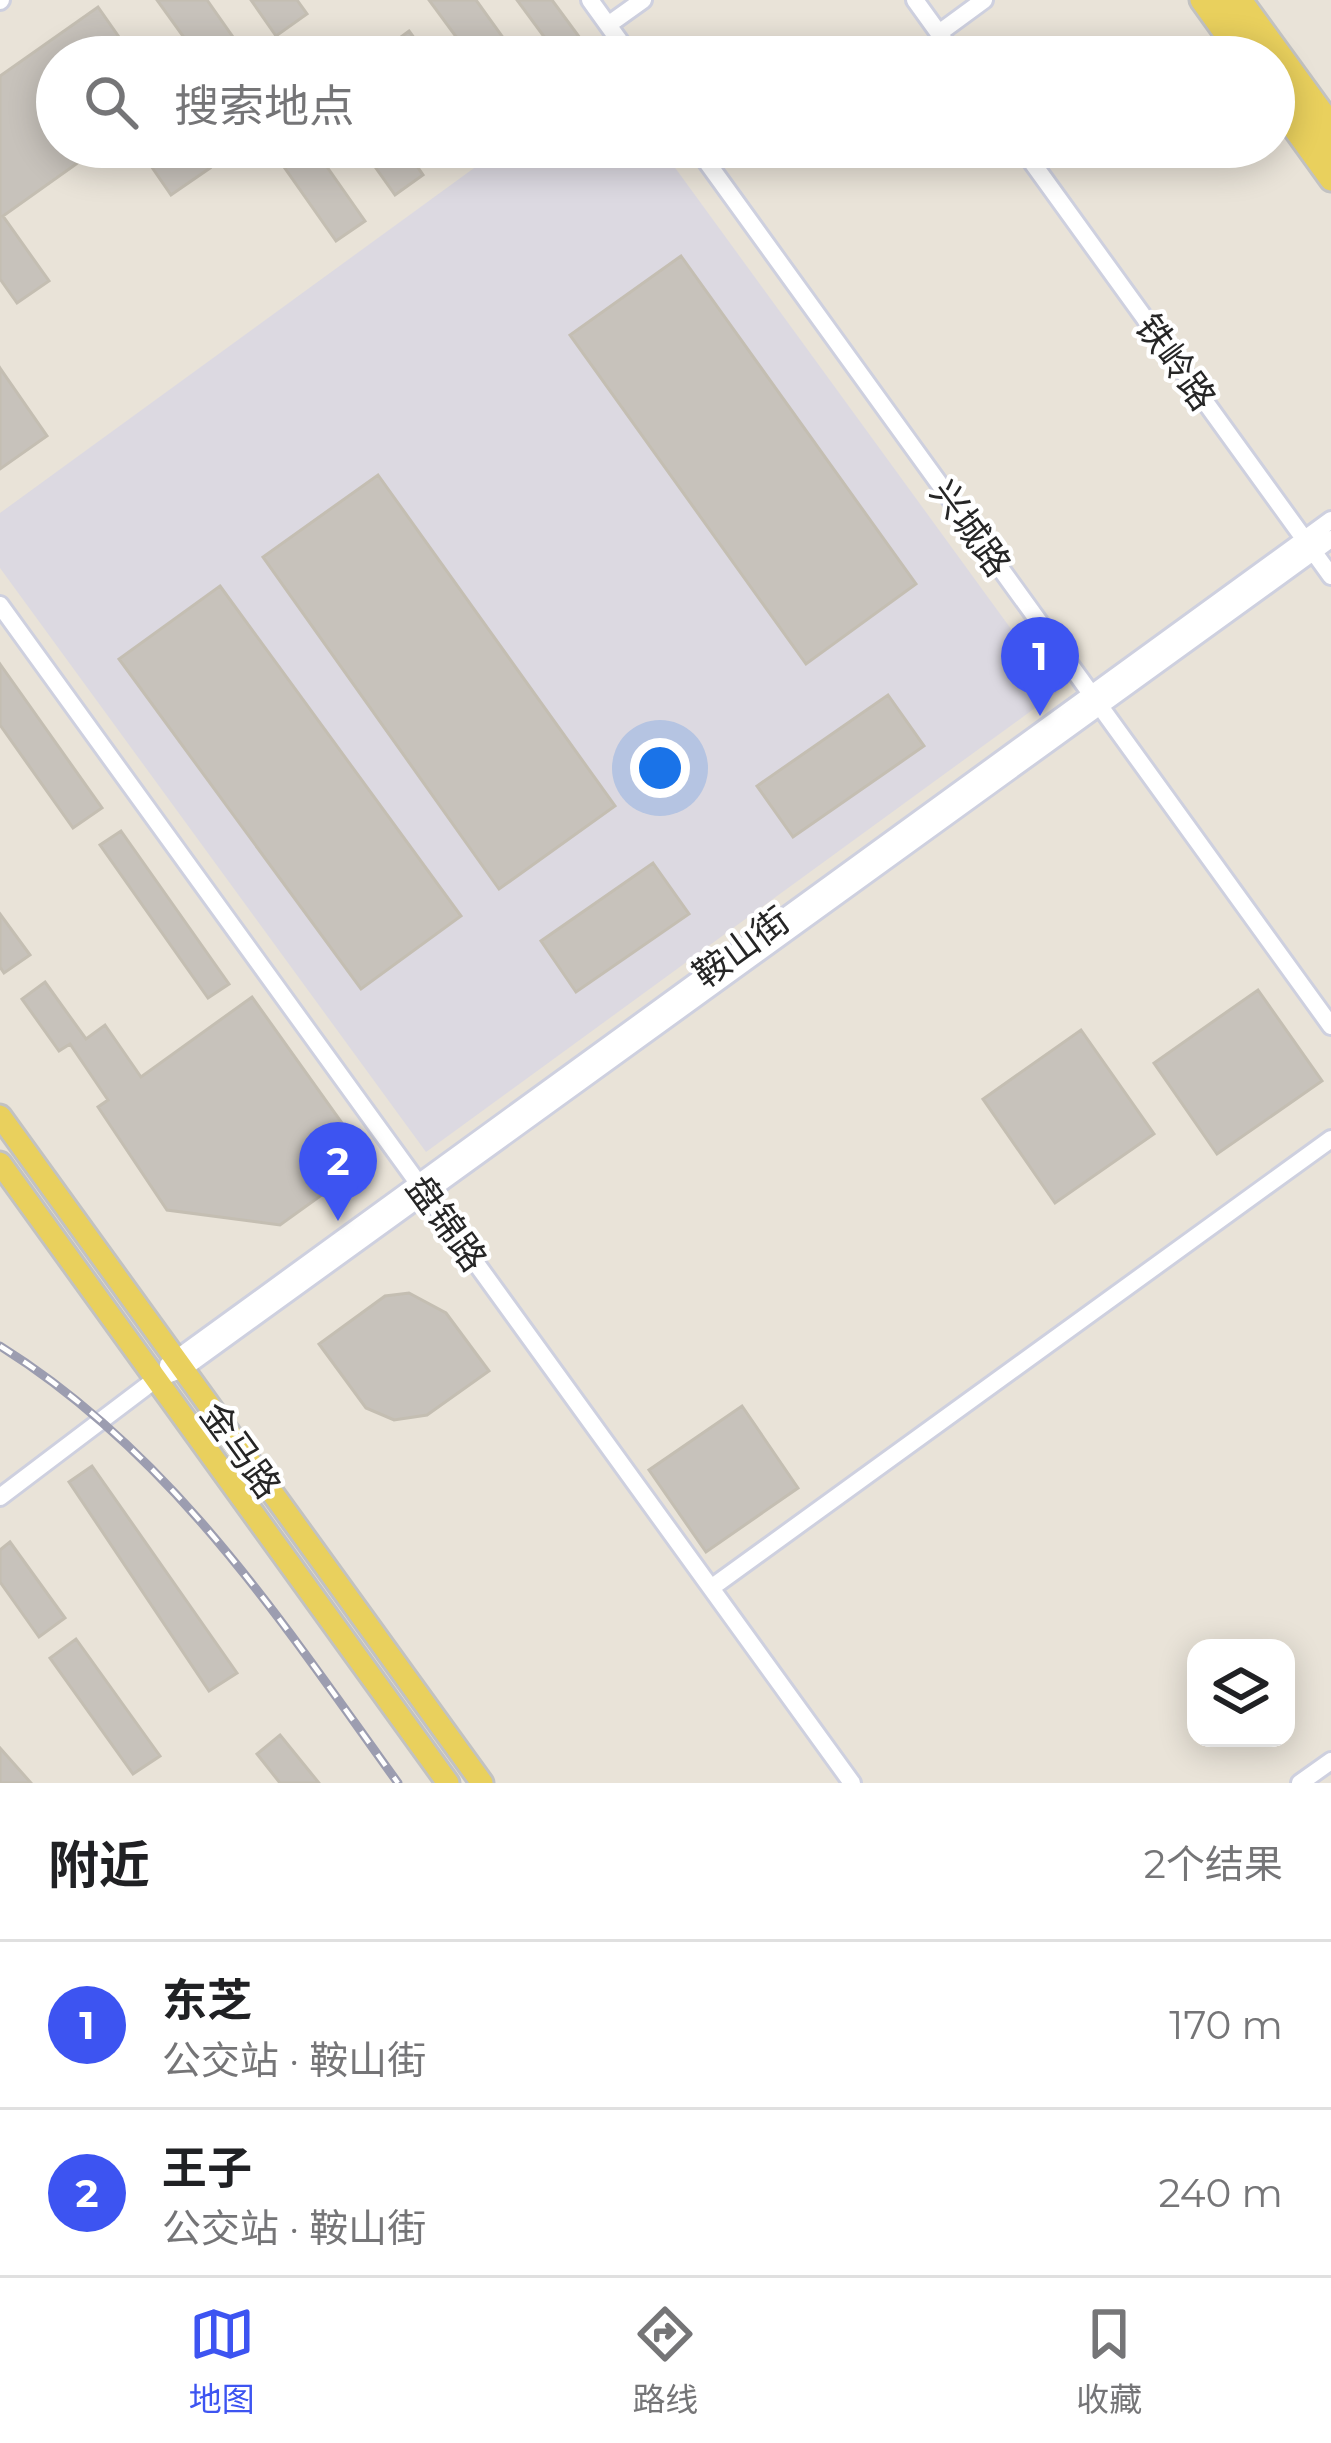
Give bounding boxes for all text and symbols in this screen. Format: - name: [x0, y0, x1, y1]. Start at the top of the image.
- search box: [36, 36, 1295, 168]
- icon: search: [78, 69, 144, 135]
- text: 搜索地点: [174, 78, 354, 133]
- street label: 铁岭路: [1126, 305, 1226, 419]
- street label: 兴城路: [921, 471, 1021, 585]
- pin: 1: [1001, 617, 1079, 716]
- your location: [630, 738, 690, 798]
- street label: 鞍山街: [684, 897, 798, 997]
- pin: 2: [299, 1122, 377, 1221]
- street label: 盘锦路: [397, 1166, 497, 1280]
- street label: 金马路: [191, 1393, 291, 1507]
- map controls: [1187, 1639, 1295, 1747]
- button: layers: [1187, 1639, 1295, 1747]
- text: 附近: [48, 1834, 150, 1896]
- text: 2个结果: [1144, 1840, 1283, 1888]
- text: 东芝: [162, 1972, 252, 2027]
- text: 1: [79, 2001, 95, 2049]
- text: 170 m: [1169, 2001, 1283, 2049]
- text: 公交站 · 鞍山街: [162, 2036, 426, 2084]
- text: 王子: [162, 2140, 252, 2195]
- text: 2: [75, 2169, 99, 2217]
- text: 240 m: [1159, 2169, 1283, 2217]
- text: 公交站 · 鞍山街: [162, 2204, 426, 2252]
- tab: 地图: [189, 2301, 255, 2421]
- tab: 路线: [632, 2301, 698, 2421]
- tab: 收藏: [1076, 2301, 1142, 2421]

